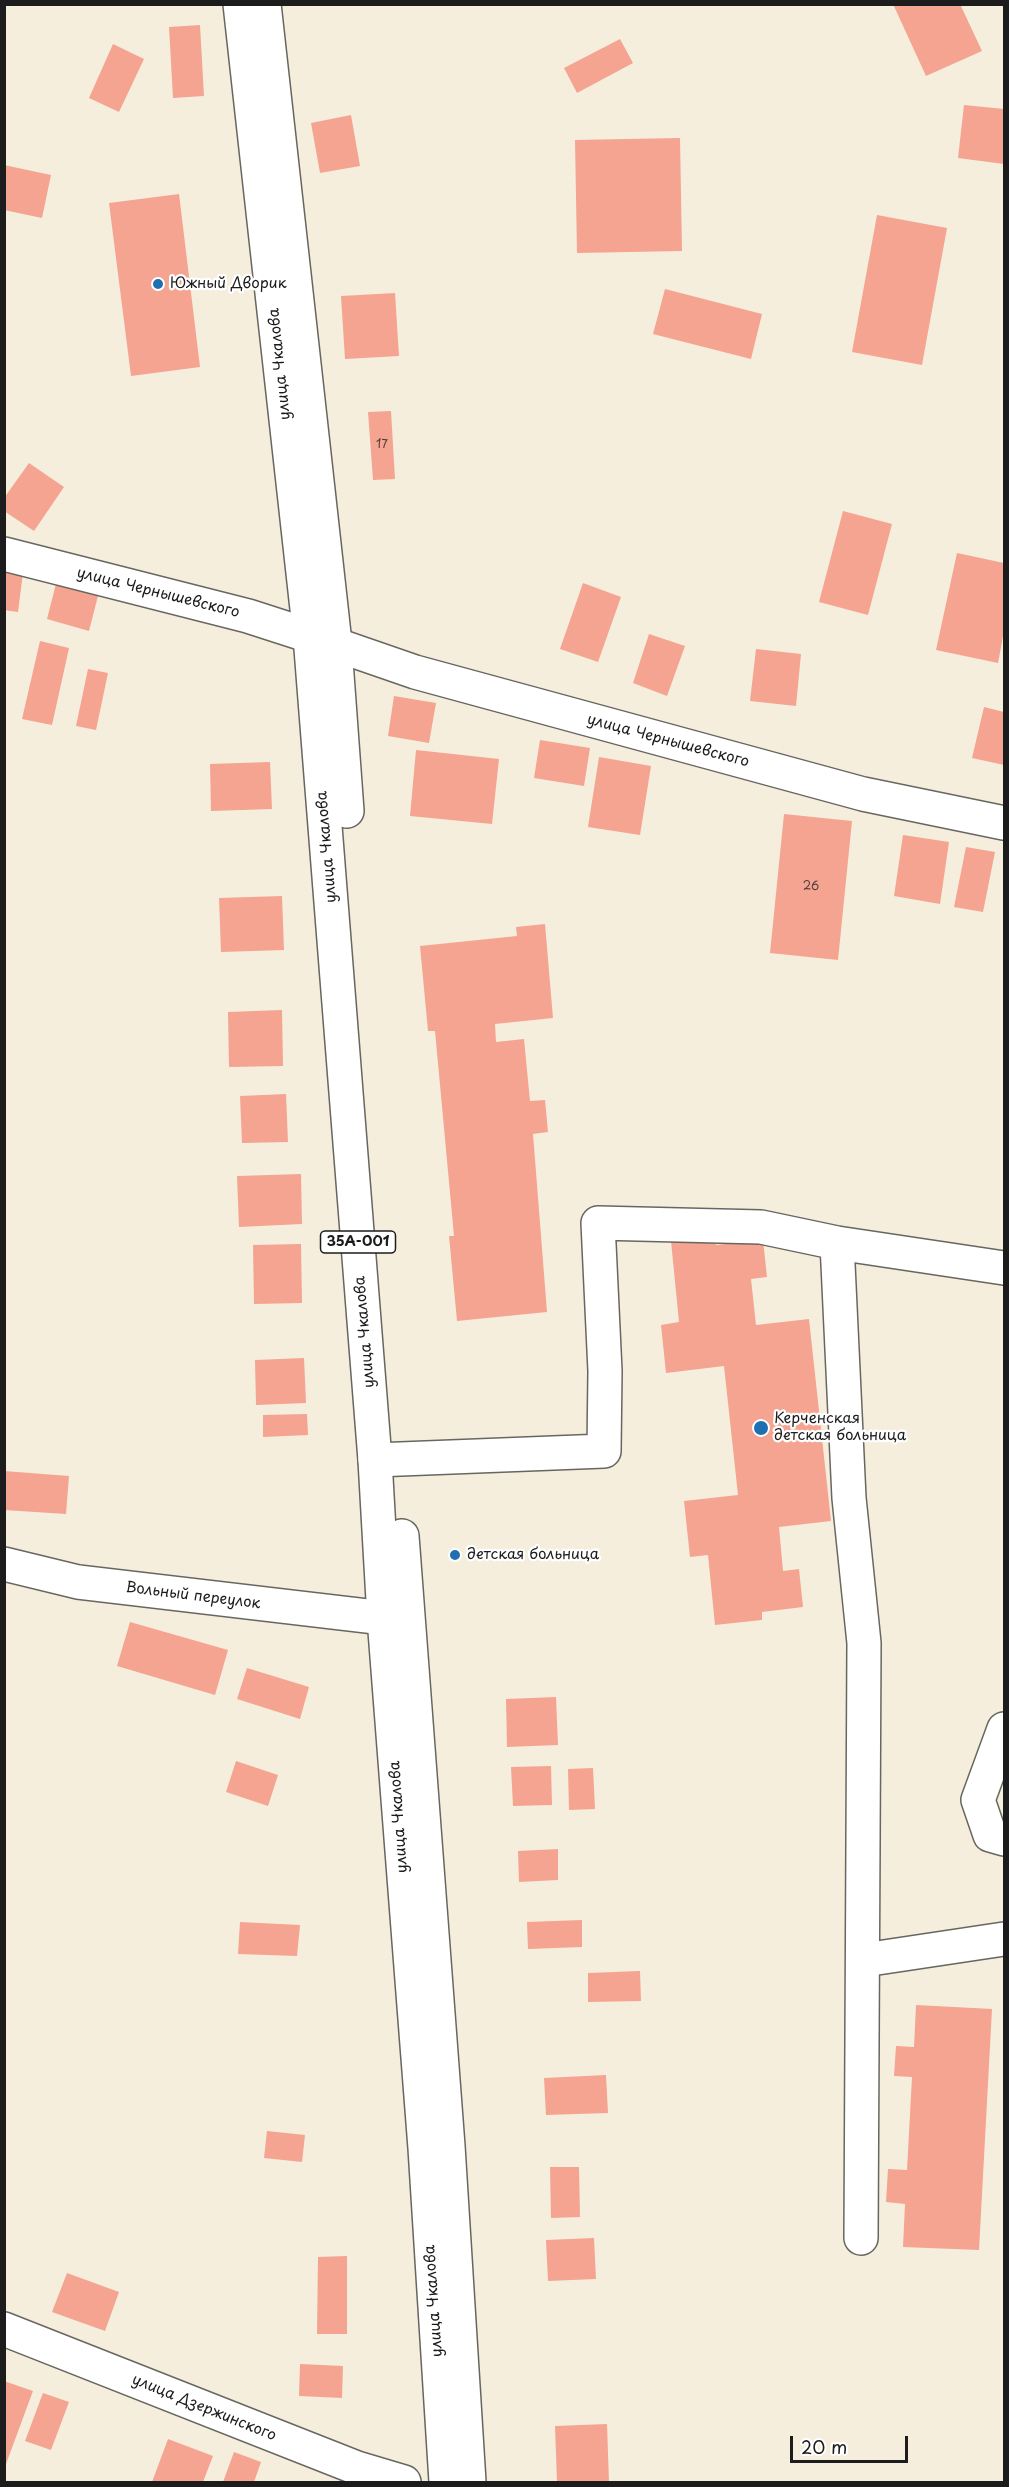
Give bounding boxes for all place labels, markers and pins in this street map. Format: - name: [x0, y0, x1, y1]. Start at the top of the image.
- place label: Южный Дворик: [170, 275, 287, 293]
- marker: Южный Дворик: [151, 277, 165, 291]
- place label: Керченская детская больница: [774, 1410, 906, 1445]
- marker: Керченская детская больница: [752, 1419, 770, 1437]
- place label: детская больница: [467, 1546, 599, 1564]
- marker: детская больница: [448, 1548, 462, 1562]

